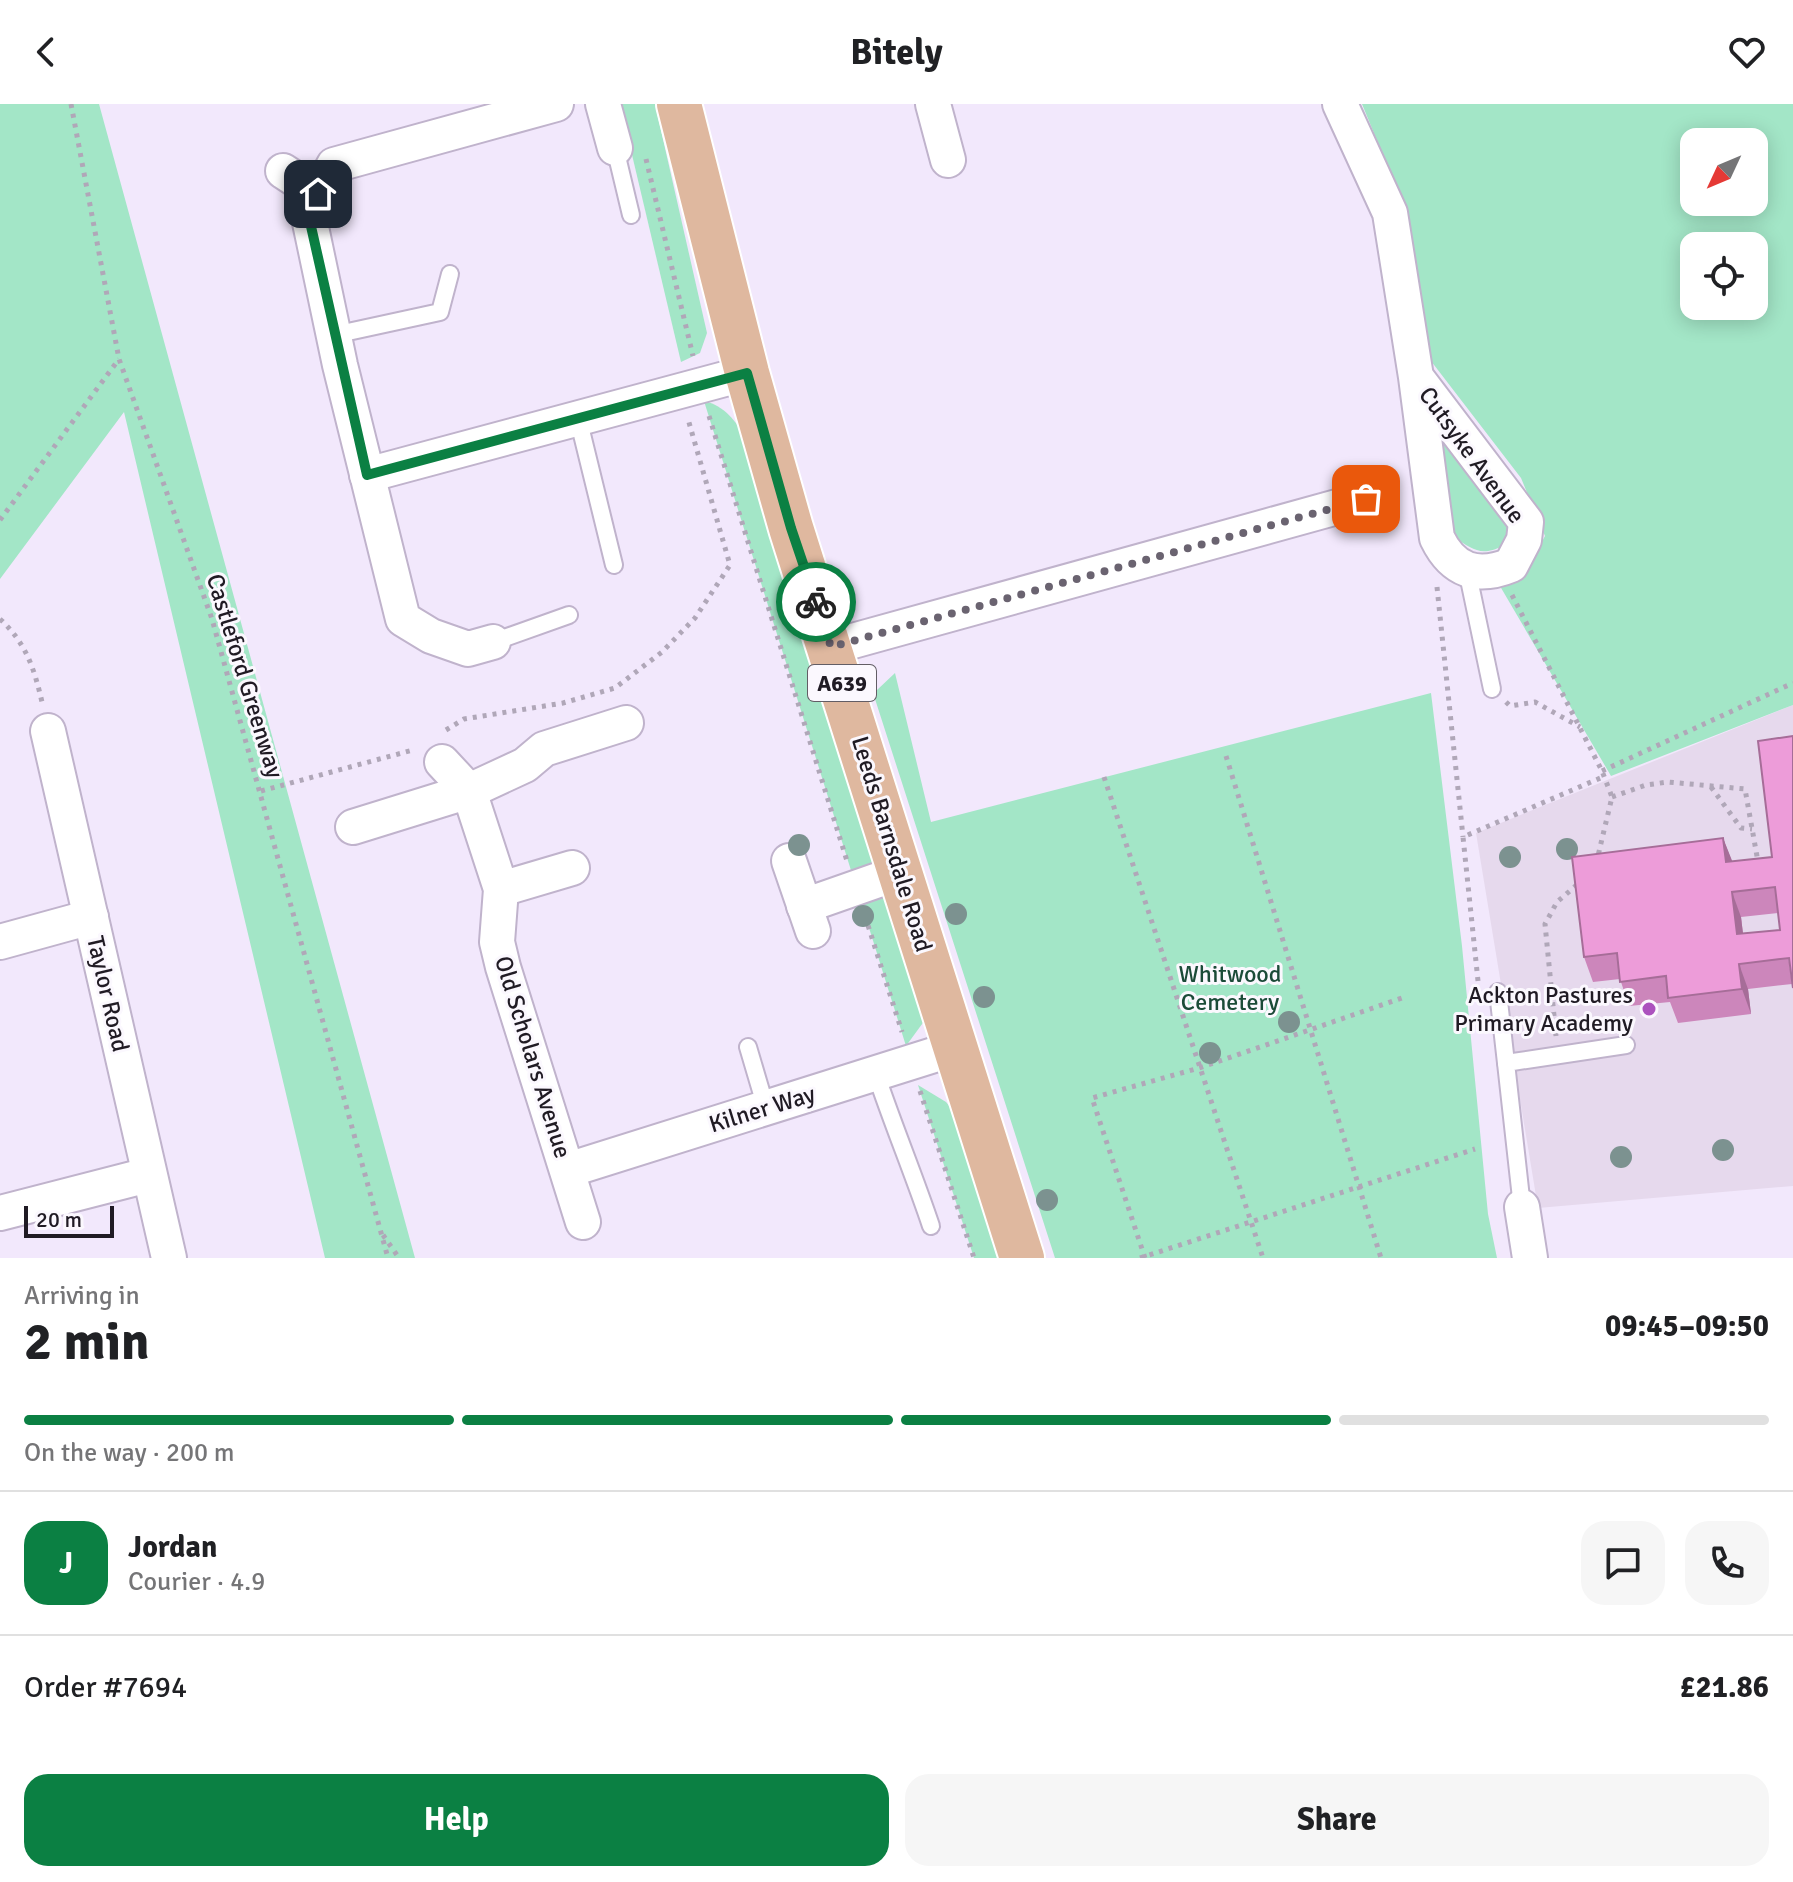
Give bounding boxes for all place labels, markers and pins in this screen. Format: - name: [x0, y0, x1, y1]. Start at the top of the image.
- pin: [284, 160, 352, 228]
- pin: [1332, 465, 1400, 533]
- place label: Ackton Pastures Primary Academy: [1454, 980, 1633, 1038]
- marker: Ackton Pastures Primary Academy: [1640, 1000, 1658, 1018]

